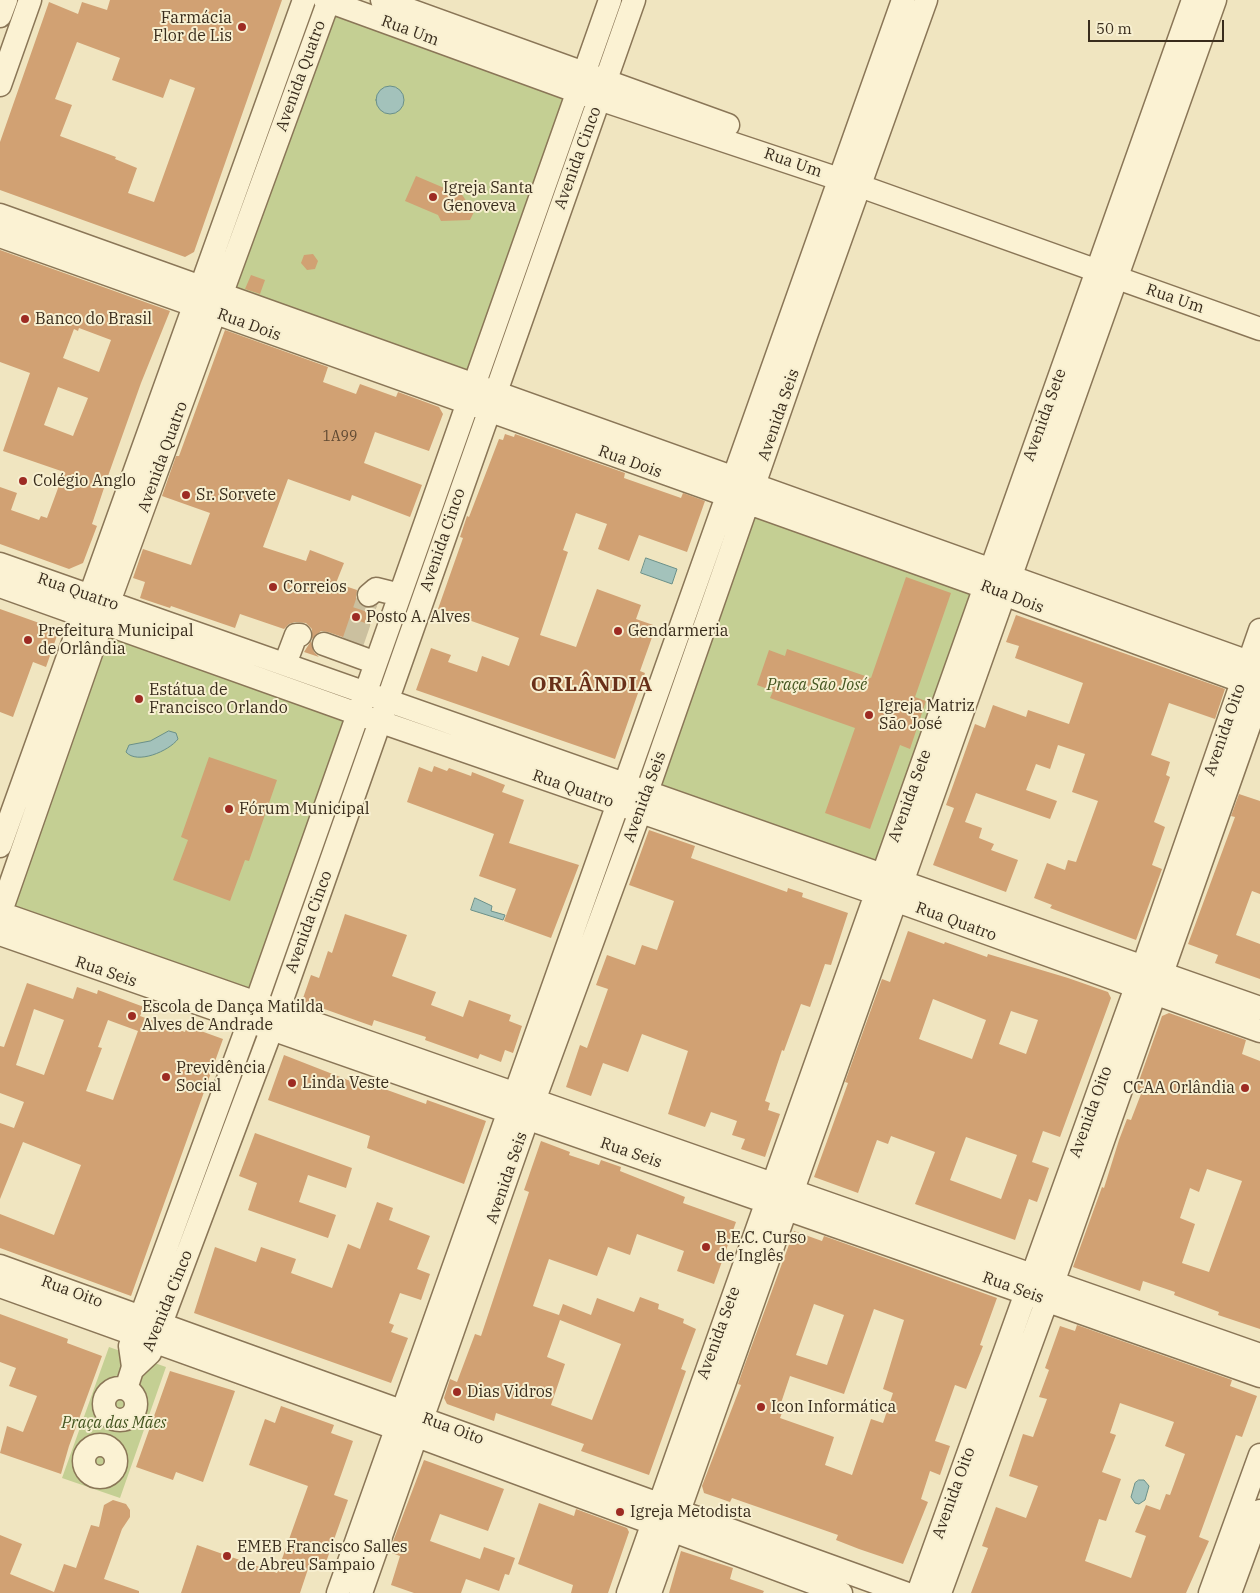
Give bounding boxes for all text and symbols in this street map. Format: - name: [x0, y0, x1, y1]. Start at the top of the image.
- place label: Farmácia Flor de Lis: [153, 8, 232, 46]
- scale bar: [1090, 10, 1226, 42]
- street label: Rua Um: [379, 12, 441, 50]
- street label: Avenida Quatro: [272, 18, 330, 134]
- text: 50 m: [1096, 19, 1132, 38]
- marker: Farmácia Flor de Lis: [236, 21, 248, 33]
- street label: Avenida Cinco: [551, 104, 605, 212]
- street label: Rua Um: [761, 144, 825, 182]
- place label: Igreja Santa Genoveva: [443, 178, 533, 216]
- marker: Igreja Santa Genoveva: [427, 191, 439, 203]
- street label: Rua Um: [1143, 280, 1207, 318]
- street label: Rua Dois: [215, 305, 283, 345]
- place label: Banco do Brasil: [35, 309, 152, 329]
- marker: Banco do Brasil: [19, 313, 31, 325]
- street label: Avenida Sete: [1019, 366, 1071, 464]
- street label: Avenida Seis: [754, 367, 804, 463]
- street label: Avenida Quatro: [134, 399, 192, 515]
- house number: 1A99: [323, 429, 357, 445]
- street label: Rua Dois: [596, 442, 664, 482]
- place label: Colégio Anglo: [33, 471, 136, 491]
- marker: Colégio Anglo: [17, 475, 29, 487]
- place label: Sr. Sorvete: [196, 485, 276, 505]
- street label: Avenida Cinco: [416, 486, 470, 594]
- marker: Sr. Sorvete: [180, 489, 192, 501]
- street label: Rua Quatro: [35, 569, 121, 615]
- street label: Rua Dois: [978, 576, 1046, 618]
- place label: Correios: [283, 577, 347, 597]
- marker: Correios: [267, 581, 279, 593]
- place label: Posto A. Alves: [366, 607, 470, 627]
- marker: Posto A. Alves: [350, 611, 362, 623]
- place label: Prefeitura Municipal de Orlândia: [38, 621, 194, 659]
- place label: Gendarmeria: [628, 621, 729, 641]
- marker: Gendarmeria: [612, 625, 624, 637]
- marker: Prefeitura Municipal de Orlândia: [22, 634, 34, 646]
- district label: ORLÂNDIA: [530, 672, 654, 698]
- park label: Praça São José: [767, 675, 867, 695]
- place label: Estátua de Francisco Orlando: [149, 680, 288, 718]
- street label: Avenida Oito: [1200, 681, 1250, 779]
- marker: Estátua de Francisco Orlando: [133, 693, 145, 705]
- place label: Igreja Matriz São José: [879, 696, 975, 734]
- marker: Igreja Matriz São José: [863, 709, 875, 721]
- street label: Avenida Sete: [884, 747, 936, 845]
- street label: Avenida Seis: [620, 749, 670, 845]
- street label: Rua Quatro: [530, 766, 616, 812]
- place label: Fórum Municipal: [239, 799, 370, 819]
- marker: Fórum Municipal: [223, 803, 235, 815]
- street label: Avenida Cinco: [282, 868, 336, 976]
- street label: Rua Quatro: [913, 898, 999, 946]
- street label: Rua Seis: [73, 953, 139, 991]
- place label: Escola de Dança Matilda Alves de Andrade: [142, 997, 324, 1035]
- marker: Escola de Dança Matilda Alves de Andrade: [126, 1010, 138, 1022]
- place label: Previdência Social: [176, 1058, 266, 1096]
- street label: Avenida Oito: [1066, 1064, 1116, 1160]
- marker: Previdência Social: [160, 1071, 172, 1083]
- place label: Linda Veste: [302, 1073, 389, 1093]
- marker: Linda Veste: [286, 1077, 298, 1089]
- place label: CCAA Orlândia: [1123, 1078, 1235, 1098]
- marker: CCAA Orlândia: [1239, 1082, 1251, 1094]
- street label: Avenida Seis: [482, 1130, 532, 1226]
- street label: Rua Seis: [598, 1134, 664, 1172]
- place label: B.E.C. Curso de Inglês: [716, 1228, 806, 1266]
- marker: B.E.C. Curso de Inglês: [700, 1241, 712, 1253]
- street label: Avenida Cinco: [139, 1247, 197, 1355]
- street label: Rua Seis: [980, 1268, 1046, 1308]
- street label: Rua Oito: [39, 1272, 105, 1312]
- street label: Avenida Sete: [693, 1284, 745, 1382]
- place label: Dias Vidros: [467, 1382, 553, 1402]
- marker: Dias Vidros: [451, 1386, 463, 1398]
- place label: Icon Informática: [771, 1397, 896, 1417]
- marker: Icon Informática: [755, 1401, 767, 1413]
- street label: Rua Oito: [420, 1409, 486, 1449]
- park label: Praça das Mães: [62, 1413, 166, 1433]
- street label: Avenida Oito: [929, 1445, 979, 1541]
- place label: Igreja Metodista: [630, 1502, 751, 1522]
- marker: Igreja Metodista: [614, 1506, 626, 1518]
- place label: EMEB Francisco Salles de Abreu Sampaio: [237, 1537, 408, 1575]
- marker: EMEB Francisco Salles de Abreu Sampaio: [221, 1550, 233, 1562]

